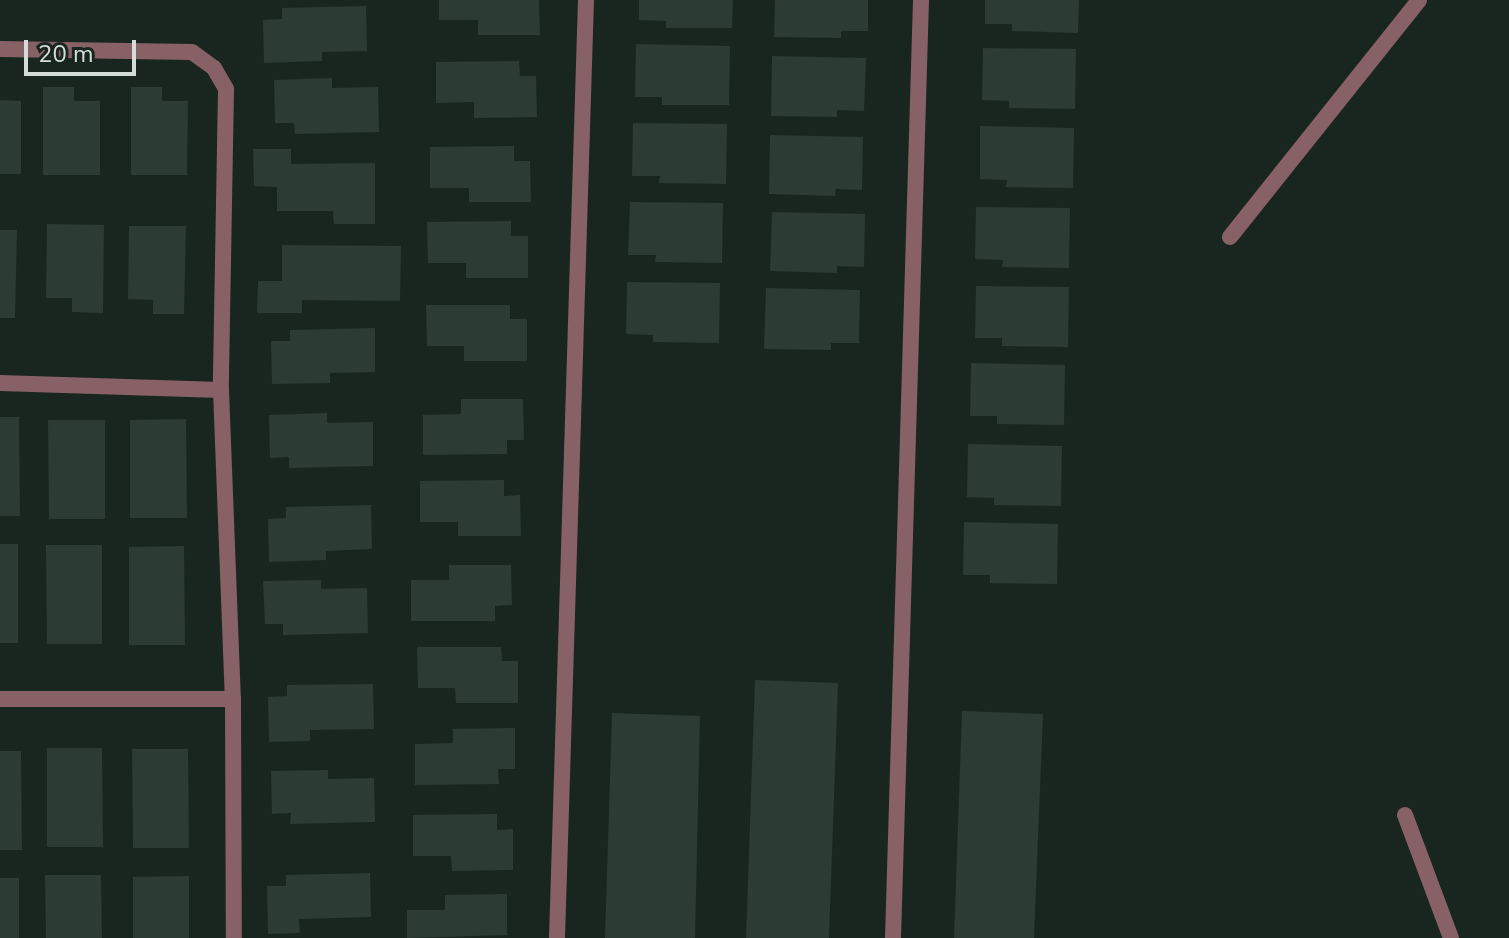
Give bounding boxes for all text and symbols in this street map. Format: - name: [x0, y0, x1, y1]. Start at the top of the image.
- scale bar: [28, 24, 140, 74]
- text: 20 m: [38, 38, 94, 70]

